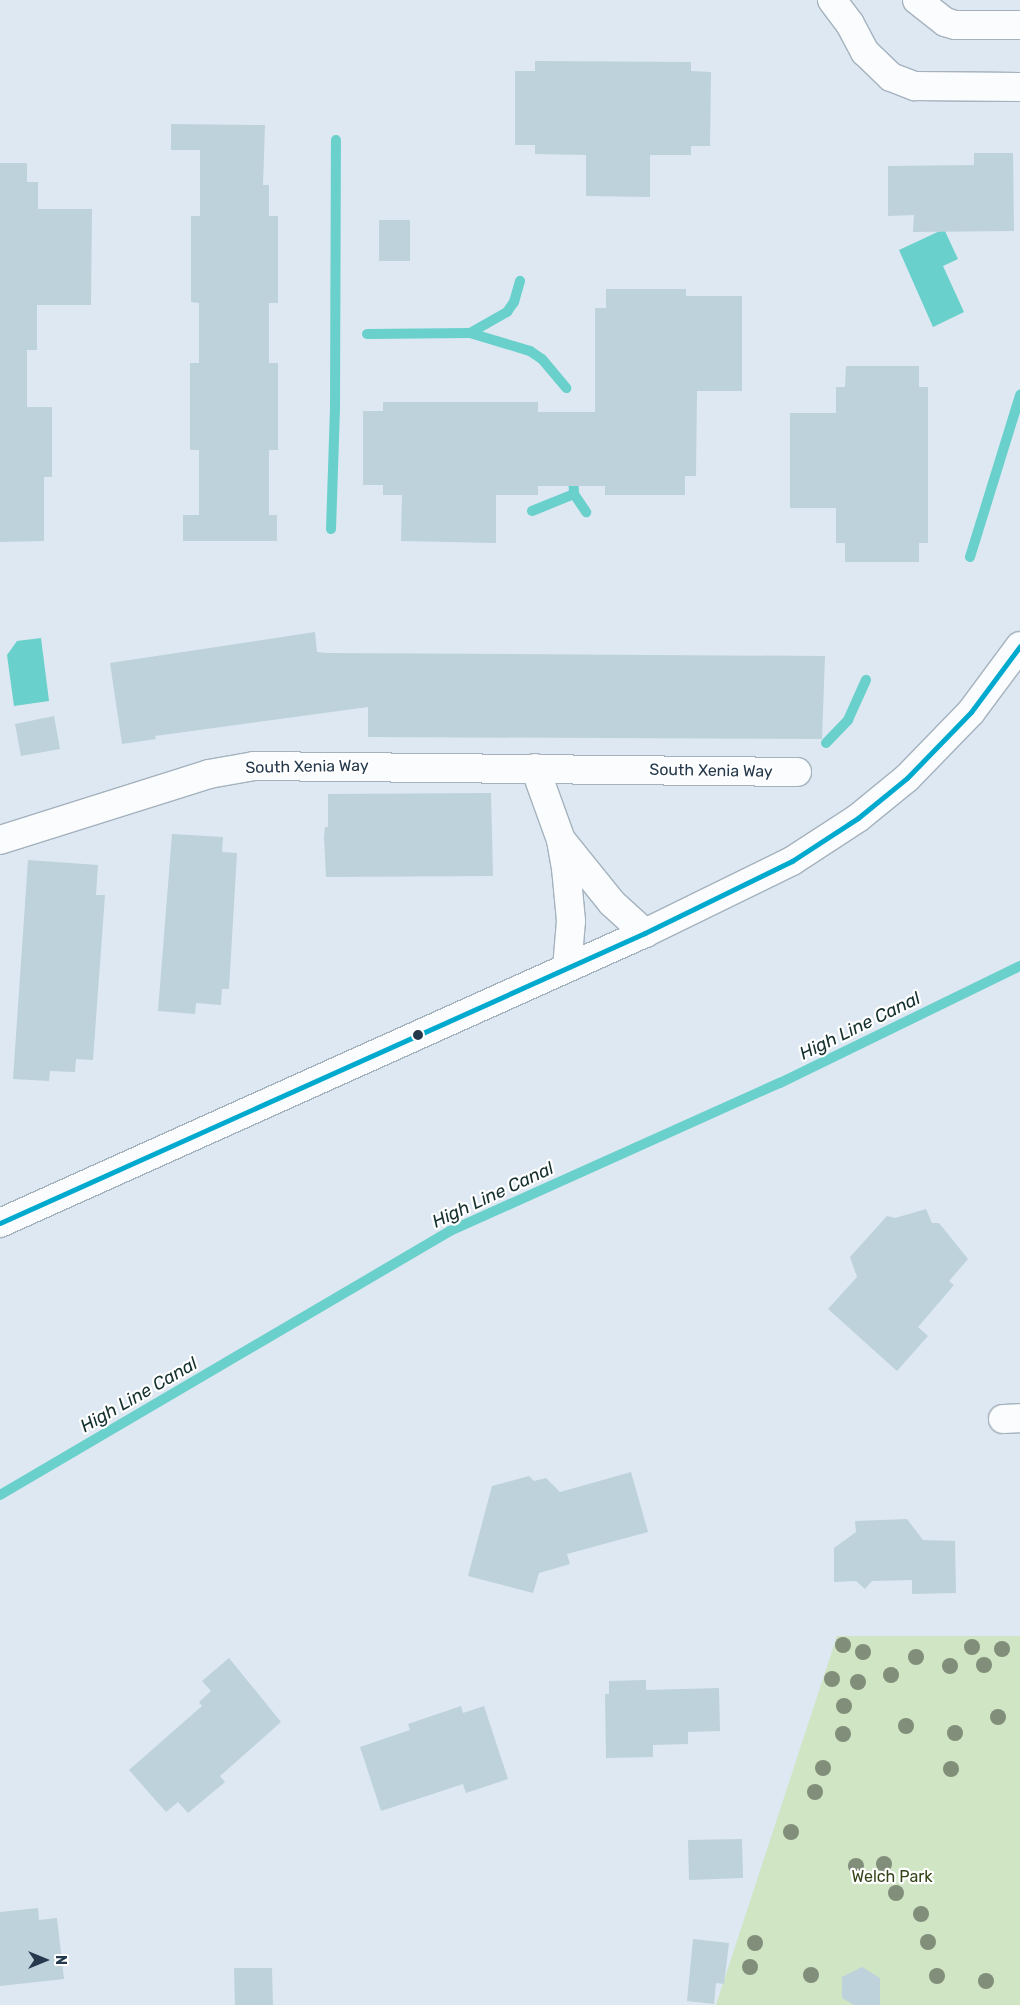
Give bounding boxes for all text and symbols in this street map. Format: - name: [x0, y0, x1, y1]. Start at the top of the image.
- street label: South Xenia Way: [245, 756, 369, 778]
- street label: South Xenia Way: [649, 760, 773, 782]
- water label: High Line Canal: [796, 987, 924, 1065]
- unlabelled marker: [413, 1030, 423, 1040]
- water label: High Line Canal: [429, 1157, 557, 1233]
- water label: High Line Canal: [77, 1353, 201, 1437]
- park label: Welch Park: [851, 1867, 933, 1887]
- north arrow: [20, 1935, 70, 1985]
- text: N: [52, 1955, 69, 1965]

